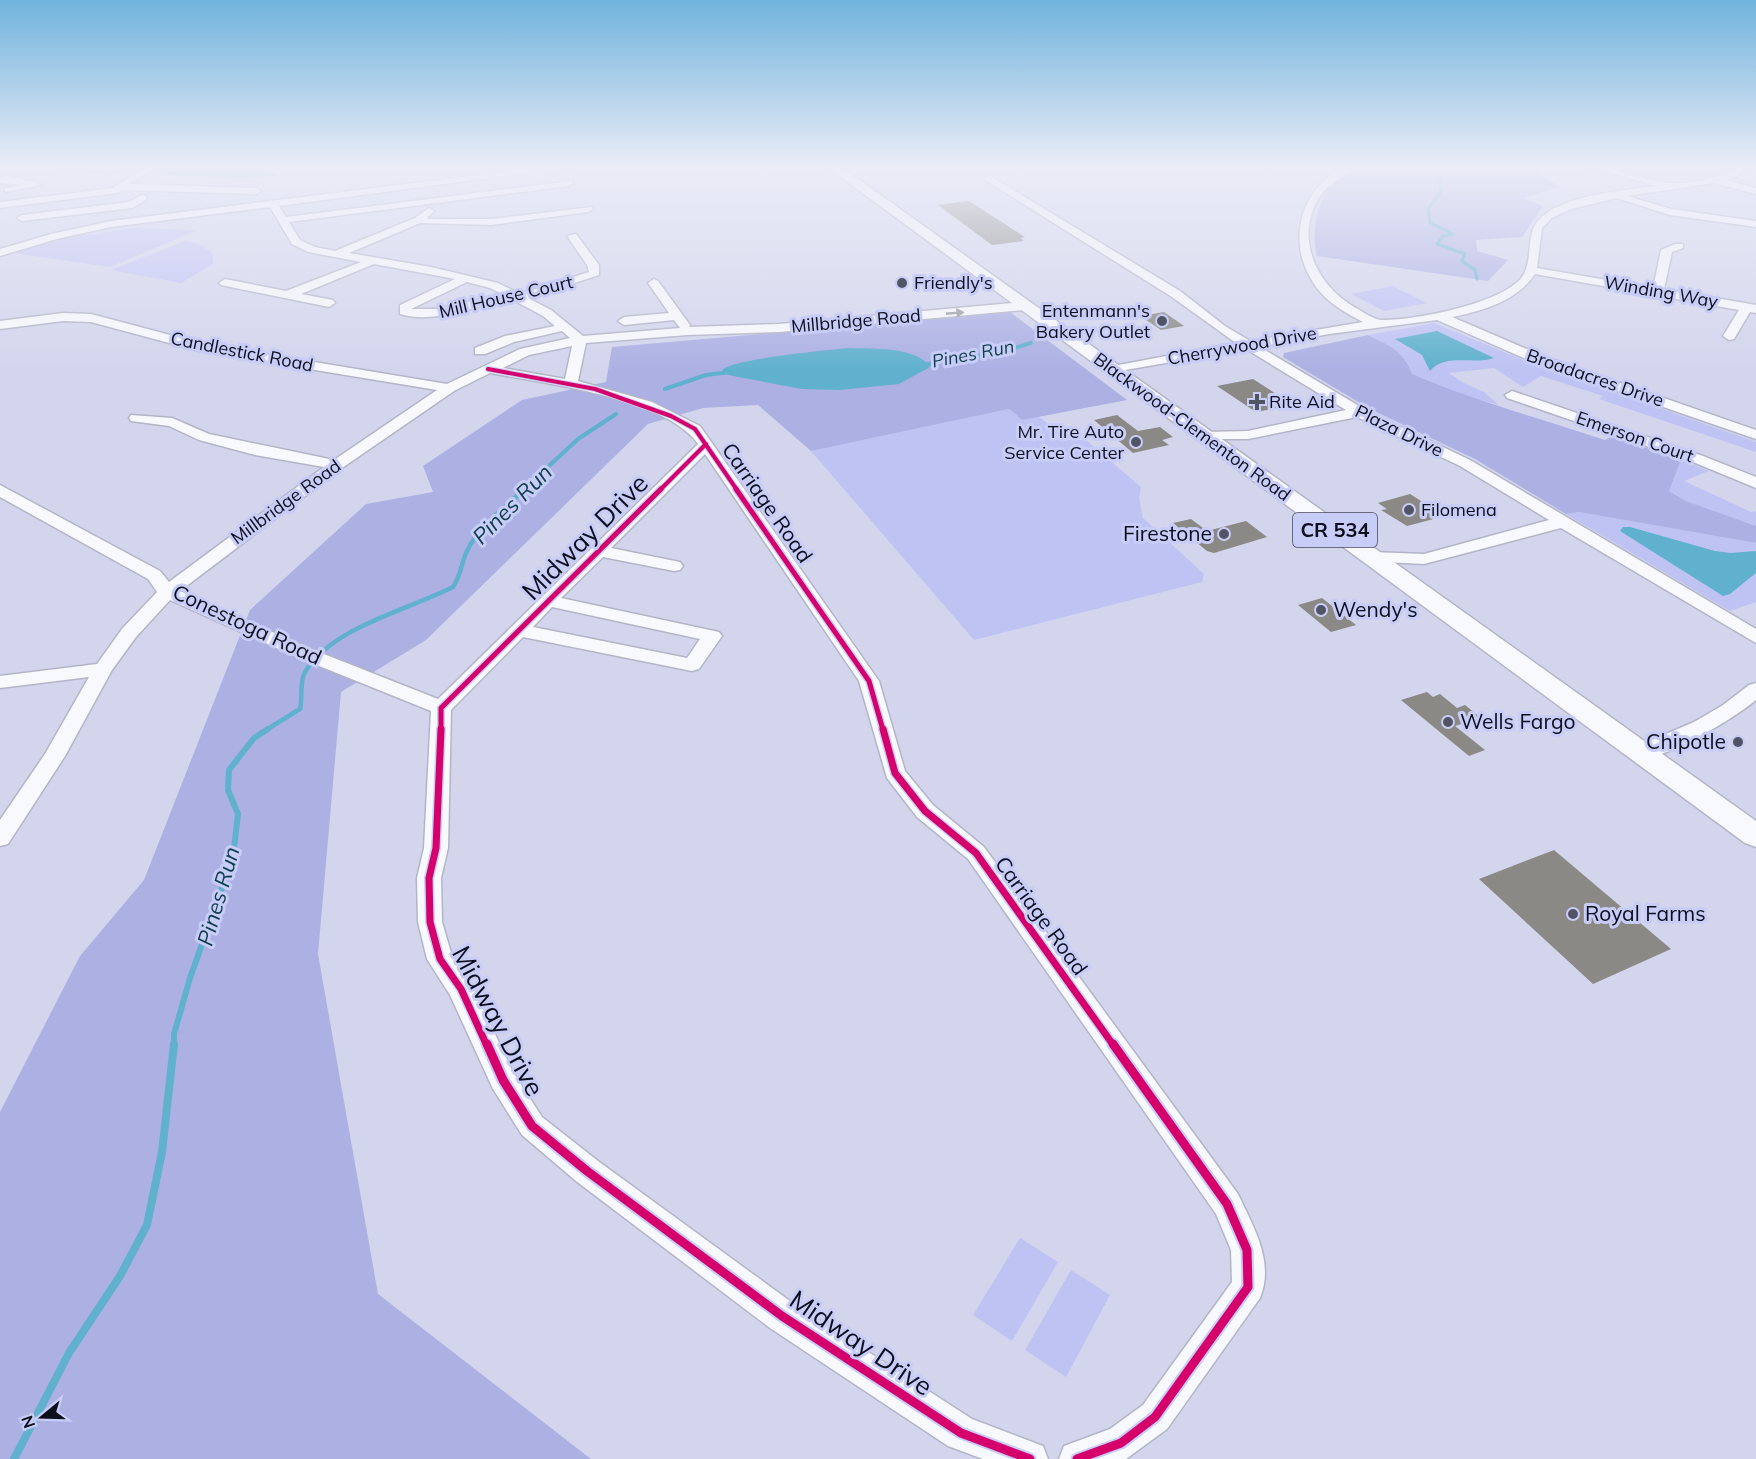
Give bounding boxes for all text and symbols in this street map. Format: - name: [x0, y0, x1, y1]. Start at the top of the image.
- street label: Mill House Court: [437, 270, 575, 323]
- street label: Winding Way: [1602, 270, 1720, 313]
- place label: Friendly's: [914, 271, 993, 294]
- marker: Friendly's: [895, 276, 909, 290]
- place label: Entenmann's Bakery Outlet: [1036, 299, 1150, 343]
- street label: Millbridge Road: [790, 303, 922, 338]
- one-way arrow: [946, 309, 965, 318]
- marker: Entenmann's Bakery Outlet: [1155, 314, 1169, 328]
- street label: Cherrywood Drive: [1166, 321, 1318, 370]
- street label: Candlestick Road: [169, 326, 315, 377]
- water label: Pines Run: [930, 334, 1016, 373]
- street label: Broadacres Drive: [1524, 343, 1667, 412]
- street label: Blackwood-Clementon Road: [1089, 347, 1295, 506]
- place label: Rite Aid: [1269, 390, 1335, 413]
- marker: Rite Aid: [1250, 395, 1264, 409]
- street label: Plaza Drive: [1351, 399, 1447, 462]
- street label: Emerson Court: [1573, 406, 1697, 467]
- place label: Mr. Tire Auto Service Center: [1004, 420, 1124, 464]
- marker: Mr. Tire Auto Service Center: [1129, 435, 1143, 449]
- street label: Carriage Road: [717, 437, 819, 567]
- street label: Millbridge Road: [226, 454, 345, 549]
- water label: Pines Run: [466, 458, 558, 550]
- street label: Midway Drive: [515, 467, 655, 607]
- place label: Filomena: [1421, 498, 1497, 521]
- marker: Filomena: [1402, 503, 1416, 517]
- road number: CR 534: [1293, 513, 1377, 547]
- place label: Firestone: [1123, 520, 1212, 546]
- marker: Firestone: [1217, 527, 1231, 541]
- street label: Conestoga Road: [169, 578, 326, 670]
- place label: Wendy's: [1333, 596, 1418, 622]
- marker: Wendy's: [1314, 603, 1328, 617]
- place label: Wells Fargo: [1460, 708, 1576, 734]
- marker: Wells Fargo: [1441, 715, 1455, 729]
- place label: Chipotle: [1646, 728, 1726, 754]
- marker: Chipotle: [1731, 735, 1745, 749]
- water label: Pines Run: [190, 843, 246, 949]
- street label: Carriage Road: [990, 851, 1094, 980]
- place label: Royal Farms: [1585, 900, 1706, 926]
- marker: Royal Farms: [1566, 907, 1580, 921]
- street label: Midway Drive: [445, 940, 552, 1101]
- street label: Midway Drive: [784, 1283, 939, 1402]
- north arrow: [12, 1387, 72, 1447]
- text: N: [16, 1413, 39, 1431]

